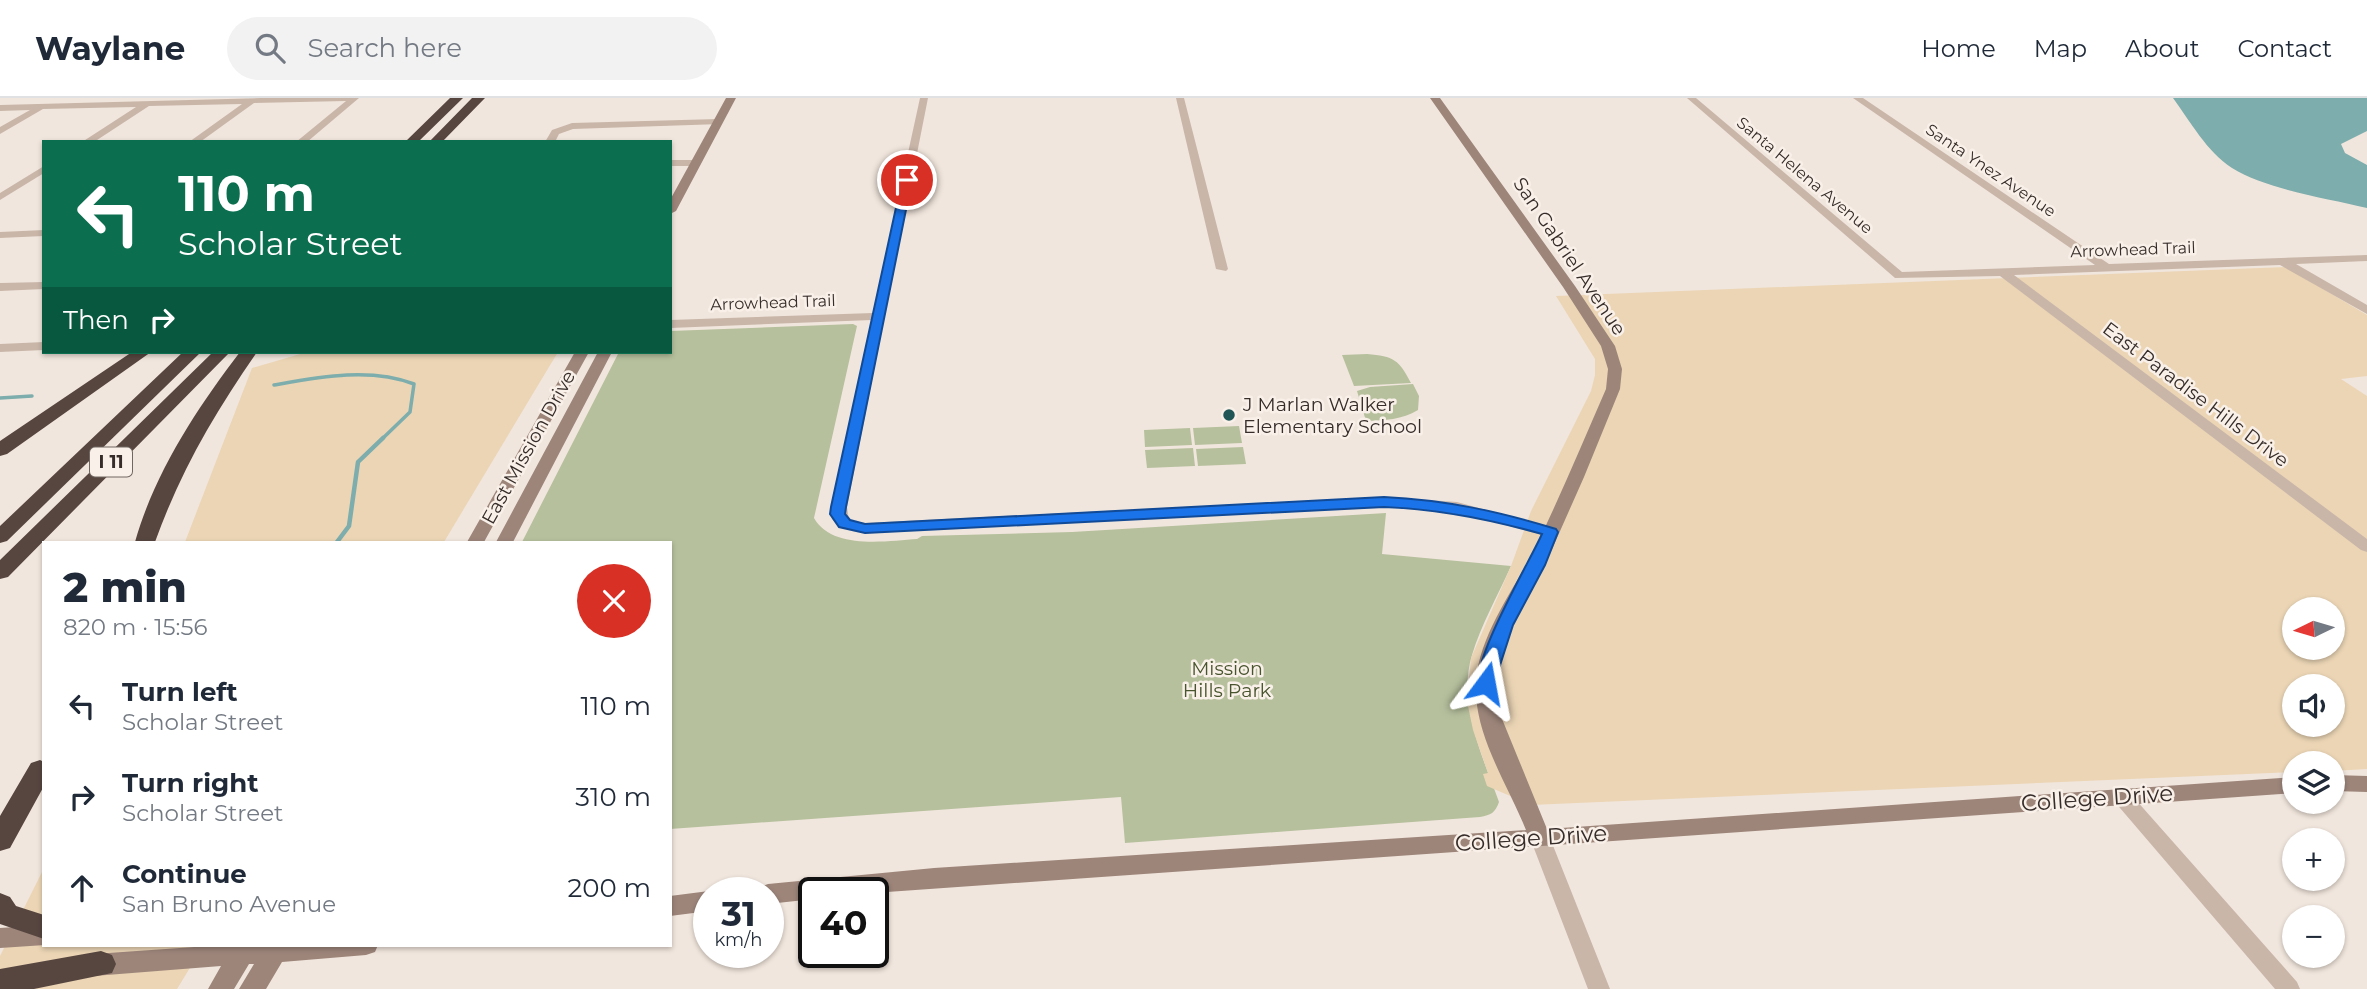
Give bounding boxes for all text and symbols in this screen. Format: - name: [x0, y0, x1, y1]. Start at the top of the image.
- search box: [227, 17, 717, 80]
- text: Waylane: [35, 28, 185, 68]
- icon: search: [251, 29, 289, 67]
- text: Search here: [307, 32, 462, 64]
- text: Home: [1921, 34, 1996, 63]
- text: Map: [2034, 34, 2087, 63]
- text: About: [2125, 34, 2199, 63]
- text: Contact: [2237, 34, 2332, 63]
- street label: Santa Helena Avenue: [1733, 113, 1876, 238]
- street label: Santa Ynez Avenue: [1922, 120, 2059, 221]
- pin: [877, 150, 937, 210]
- icon: arrive: [888, 161, 926, 199]
- text: 110 m: [178, 164, 315, 223]
- icon: left: [63, 168, 154, 259]
- street label: San Gabriel Avenue: [1508, 173, 1631, 340]
- text: Scholar Street: [178, 224, 403, 263]
- street label: Arrowhead Trail: [2070, 238, 2196, 261]
- street label: Arrowhead Trail: [710, 291, 836, 314]
- icon: right: [143, 301, 181, 339]
- text: Then: [63, 304, 129, 336]
- street label: East Paradise Hills Drive: [2098, 317, 2293, 472]
- street label: East Mission Drive: [477, 366, 580, 528]
- place label: J Marlan Walker Elementary School: [1242, 393, 1422, 438]
- marker: J Marlan Walker Elementary School: [1221, 407, 1237, 423]
- road number: I 11: [90, 448, 132, 476]
- text: 2 min: [63, 561, 187, 613]
- button: close: [577, 564, 651, 638]
- north arrow: [2282, 597, 2345, 660]
- map controls: [2282, 597, 2345, 968]
- text: 820 m · 15:56: [63, 613, 207, 641]
- position arrow: [1449, 646, 1523, 720]
- park label: Mission Hills Park: [1183, 657, 1272, 702]
- button: sound: [2282, 674, 2345, 737]
- text: Turn left: [122, 676, 238, 708]
- icon: left: [63, 687, 101, 725]
- text: 110 m: [581, 690, 651, 722]
- text: Scholar Street: [122, 708, 283, 736]
- button: layers: [2282, 751, 2345, 814]
- text: Turn right: [122, 767, 258, 799]
- icon: right: [63, 778, 101, 816]
- street label: College Drive: [2020, 779, 2174, 817]
- text: 310 m: [575, 781, 651, 813]
- text: Scholar Street: [122, 799, 283, 827]
- street label: College Drive: [1454, 819, 1608, 857]
- button: +: [2282, 828, 2345, 891]
- text: Continue: [122, 858, 247, 890]
- icon: ahead: [63, 869, 101, 907]
- text: 200 m: [567, 872, 651, 904]
- speed limit sign: 40: [798, 877, 889, 968]
- text: San Bruno Avenue: [122, 890, 336, 918]
- text: 31: [721, 892, 756, 935]
- button: −: [2282, 905, 2345, 968]
- text: km/h: [714, 929, 763, 951]

